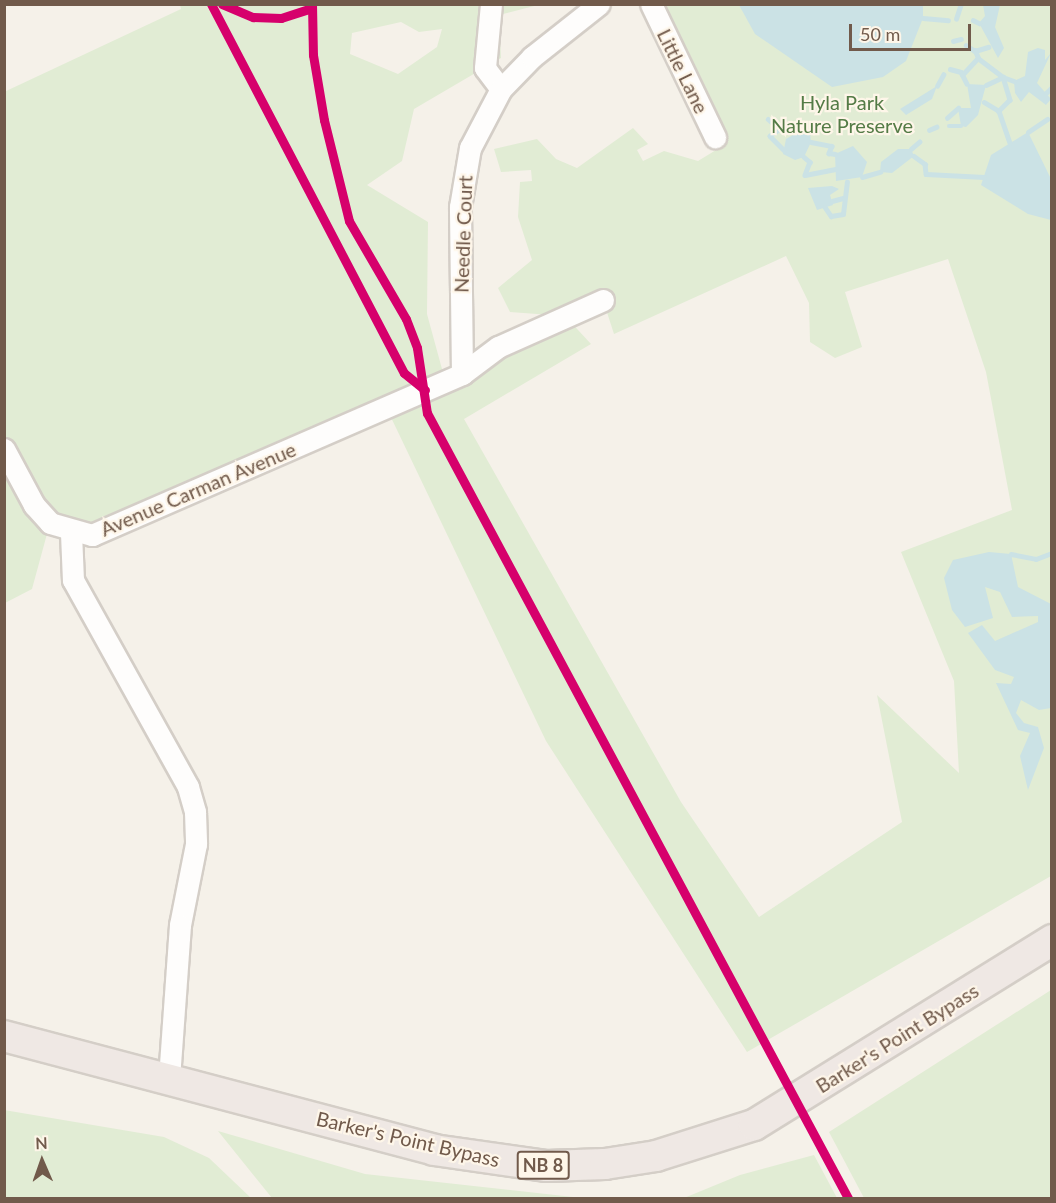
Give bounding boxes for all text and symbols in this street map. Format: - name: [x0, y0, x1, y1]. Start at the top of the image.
- scale bar: [852, 12, 974, 50]
- text: 50 m: [860, 23, 900, 45]
- street label: Little Lane: [652, 25, 714, 117]
- park label: Hyla Park Nature Preserve: [771, 90, 913, 137]
- street label: Needle Court: [449, 175, 477, 293]
- street label: Avenue Carman Avenue: [96, 437, 300, 541]
- street label: Barker's Point Bypass: [811, 978, 983, 1098]
- street label: Barker's Point Bypass: [314, 1106, 502, 1172]
- north arrow: [12, 1131, 72, 1191]
- text: N: [35, 1133, 48, 1152]
- road number: NB 8: [516, 1150, 570, 1180]

